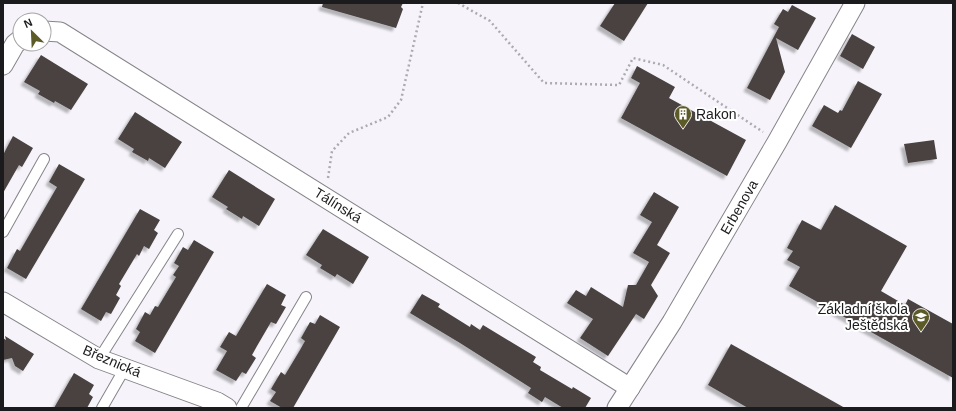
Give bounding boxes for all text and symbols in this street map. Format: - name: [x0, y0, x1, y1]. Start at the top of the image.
- north arrow: [12, 12, 52, 52]
- text: N: [22, 16, 34, 30]
- building icon: Rakon: [673, 104, 693, 129]
- place label: Rakon: [696, 106, 736, 122]
- street label: Erbenova: [717, 177, 761, 237]
- street label: Tálínská: [311, 184, 365, 226]
- place label: Základní škola Ještědská: [818, 301, 908, 333]
- school or university icon: Základní škola Ještědská: [911, 307, 931, 332]
- street label: Březnická: [81, 342, 144, 380]

